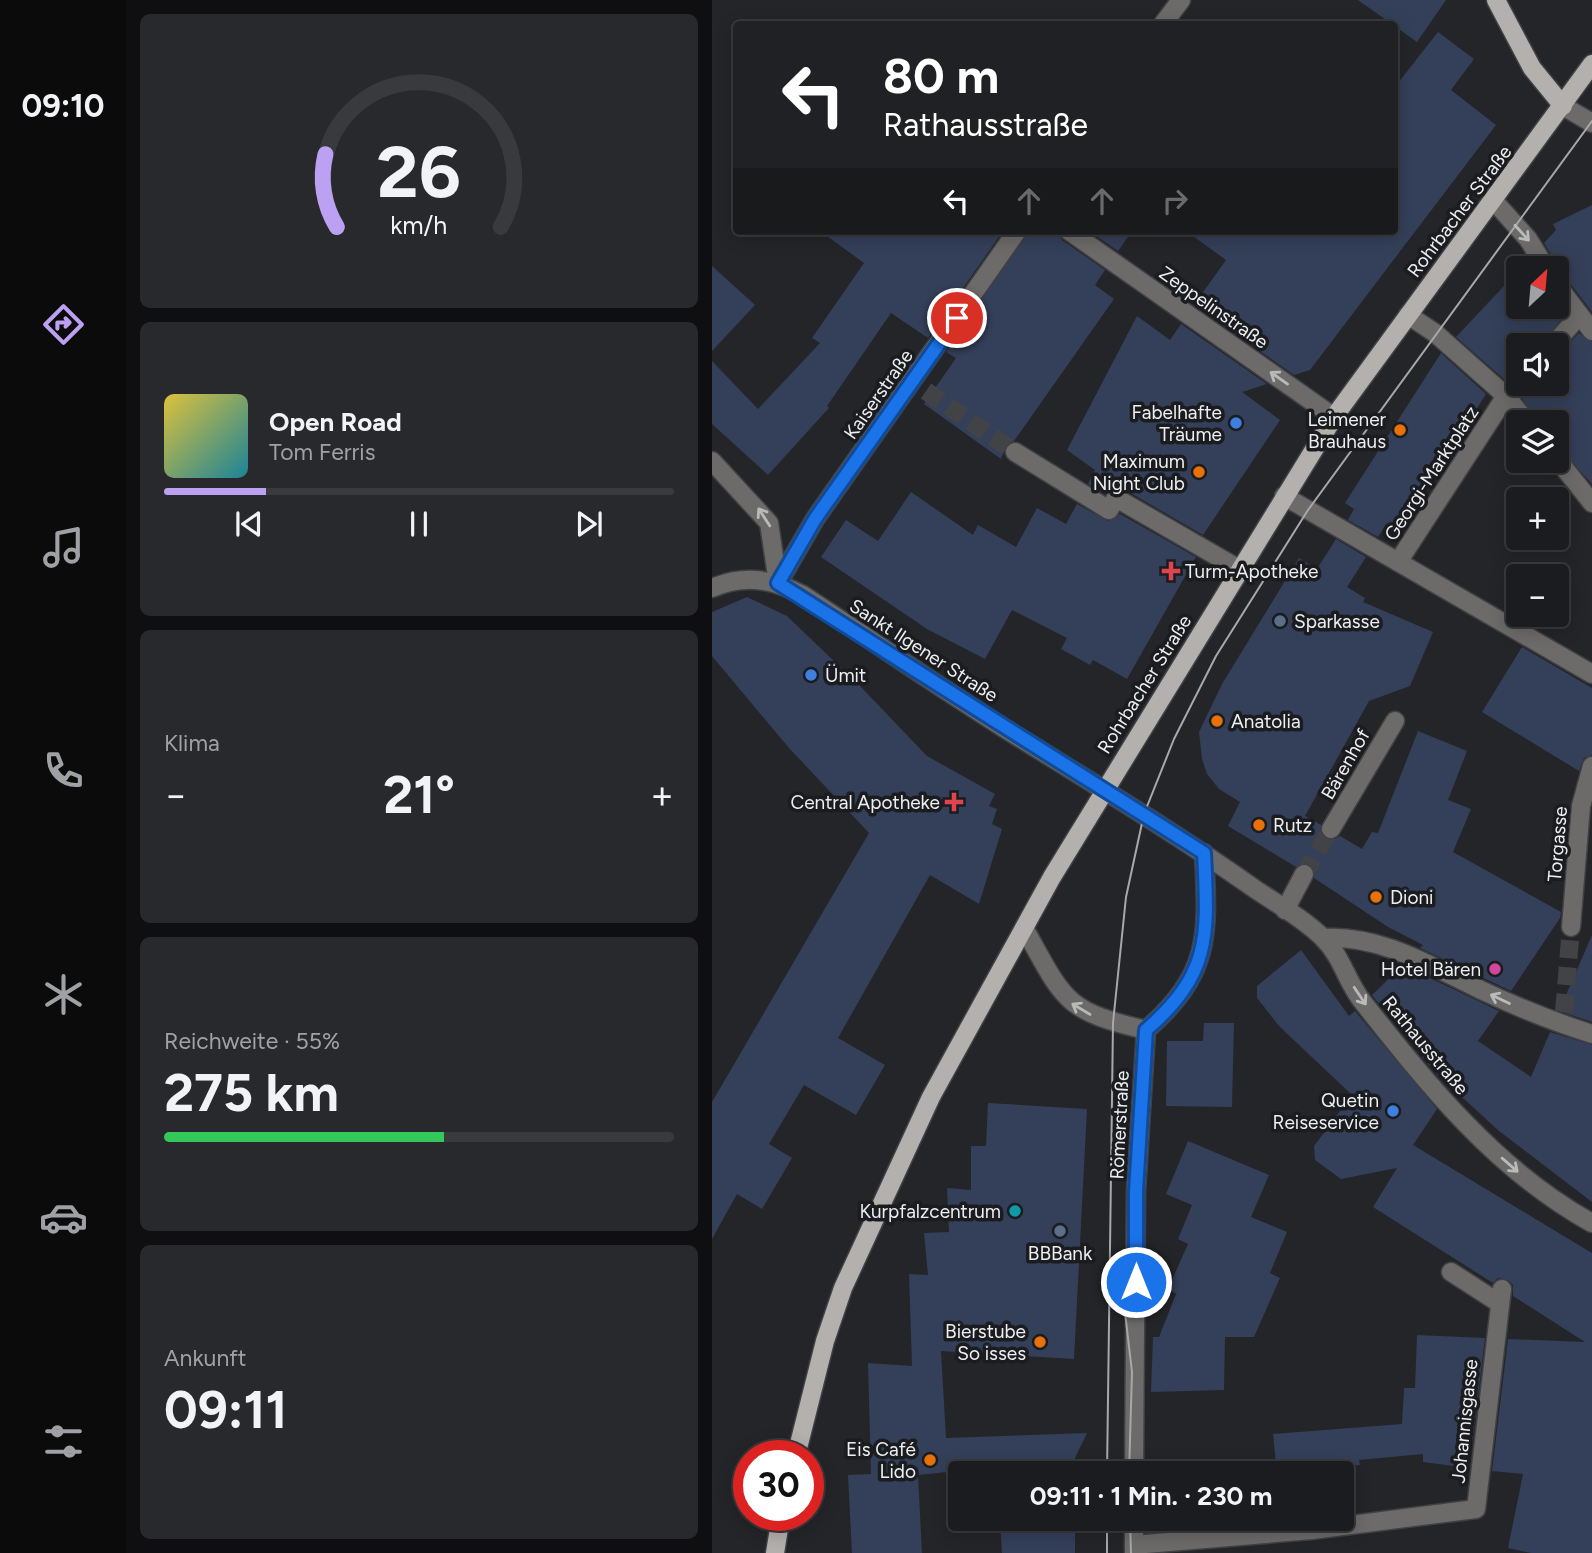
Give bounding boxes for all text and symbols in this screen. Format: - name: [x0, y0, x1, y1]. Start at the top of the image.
- text: 80 m: [883, 46, 999, 105]
- icon: left: [768, 49, 859, 140]
- text: 09:10: [21, 87, 105, 125]
- text: Rathausstraße: [883, 106, 1088, 144]
- text: 26: [377, 128, 461, 215]
- street label: Rohrbacher Straße: [1402, 141, 1516, 282]
- icon: left: [937, 182, 975, 220]
- icon: ahead: [1010, 182, 1048, 220]
- icon: ahead: [1083, 182, 1121, 220]
- icon: right: [1156, 182, 1194, 220]
- text: km/h: [390, 210, 448, 240]
- one-way arrow: [1513, 223, 1529, 241]
- north arrow: [1506, 256, 1570, 318]
- map controls: [1506, 256, 1569, 627]
- street label: Zeppelinstraße: [1155, 261, 1273, 353]
- pin: [927, 288, 987, 348]
- icon: arrive: [938, 299, 976, 337]
- icon: directions: [39, 300, 88, 349]
- button: sound: [1506, 333, 1569, 396]
- street label: Kaiserstraße: [839, 345, 918, 444]
- one-way arrow: [1269, 371, 1289, 385]
- place label: Fabelhafte Träume: [1132, 401, 1222, 446]
- street label: Georgi-Marktplatz: [1379, 402, 1484, 545]
- text: Open Road: [269, 406, 402, 438]
- place label: Leimener Brauhaus: [1307, 408, 1387, 453]
- button: layers: [1506, 410, 1569, 473]
- marker: Fabelhafte Träume: [1228, 415, 1244, 431]
- marker: Leimener Brauhaus: [1392, 422, 1408, 438]
- text: Tom Ferris: [269, 438, 375, 466]
- place label: Maximum Night Club: [1093, 450, 1185, 495]
- marker: Maximum Night Club: [1191, 464, 1207, 480]
- button: +: [1506, 487, 1569, 550]
- icon: previous: [230, 505, 268, 543]
- icon: pause: [400, 505, 438, 543]
- icon: next: [570, 505, 608, 543]
- one-way arrow: [756, 508, 770, 528]
- icon: music: [39, 523, 88, 572]
- place label: Turm-Apotheke: [1185, 560, 1318, 583]
- marker: Turm-Apotheke: [1163, 563, 1179, 579]
- button: −: [1506, 564, 1569, 627]
- street label: Sankt Ilgener Straße: [845, 594, 1002, 707]
- place label: Sparkasse: [1294, 610, 1380, 633]
- street label: Rohrbacher Straße: [1092, 611, 1196, 758]
- marker: Sparkasse: [1272, 613, 1288, 629]
- place label: Ümit: [825, 664, 866, 687]
- marker: Ümit: [803, 667, 819, 683]
- place label: Anatolia: [1231, 710, 1301, 733]
- marker: Anatolia: [1209, 713, 1225, 729]
- street label: Bärenhof: [1316, 725, 1375, 803]
- text: Klima: [164, 729, 220, 757]
- icon: phone: [39, 746, 88, 795]
- text: 21°: [383, 764, 455, 826]
- text: −: [164, 772, 188, 818]
- text: +: [650, 772, 674, 818]
- place label: Central Apotheke: [791, 791, 940, 814]
- marker: Central Apotheke: [946, 794, 962, 810]
- street label: Torgasse: [1543, 805, 1572, 883]
- place label: Rutz: [1273, 814, 1312, 837]
- marker: Rutz: [1251, 817, 1267, 833]
- place label: Dioni: [1390, 886, 1434, 909]
- marker: Dioni: [1368, 889, 1384, 905]
- place label: Hotel Bären: [1381, 958, 1481, 981]
- marker: Hotel Bären: [1487, 961, 1503, 977]
- icon: climate: [39, 970, 88, 1019]
- one-way arrow: [1352, 986, 1367, 1005]
- street label: Rathausstraße: [1378, 991, 1474, 1099]
- one-way arrow: [1490, 992, 1512, 1005]
- one-way arrow: [1072, 1001, 1092, 1015]
- text: Reichweite · 55%: [164, 1027, 340, 1055]
- text: 275 km: [164, 1062, 339, 1124]
- street label: Römerstraße: [1105, 1070, 1134, 1180]
- place label: Quetin Reiseservice: [1273, 1089, 1379, 1134]
- marker: Quetin Reiseservice: [1385, 1103, 1401, 1119]
- one-way arrow: [1501, 1157, 1519, 1173]
- icon: car: [39, 1193, 88, 1242]
- place label: Kurpfalzcentrum: [859, 1200, 1001, 1223]
- marker: Kurpfalzcentrum: [1007, 1203, 1023, 1219]
- marker: BBBank: [1052, 1223, 1068, 1239]
- place label: BBBank: [1028, 1242, 1093, 1265]
- position arrow: [1099, 1245, 1173, 1319]
- place label: Bierstube So isses: [945, 1320, 1026, 1365]
- marker: Bierstube So isses: [1032, 1334, 1048, 1350]
- text: Ankunft: [164, 1344, 246, 1372]
- street label: Johannisgasse: [1447, 1358, 1482, 1484]
- text: 09:11: [164, 1379, 287, 1441]
- icon: filters: [39, 1417, 88, 1466]
- place label: Eis Café Lido: [846, 1438, 916, 1483]
- speed limit sign: 30: [733, 1440, 824, 1531]
- marker: Eis Café Lido: [922, 1452, 938, 1468]
- text: 09:11 · 1 Min. · 230 m: [1030, 1480, 1272, 1512]

